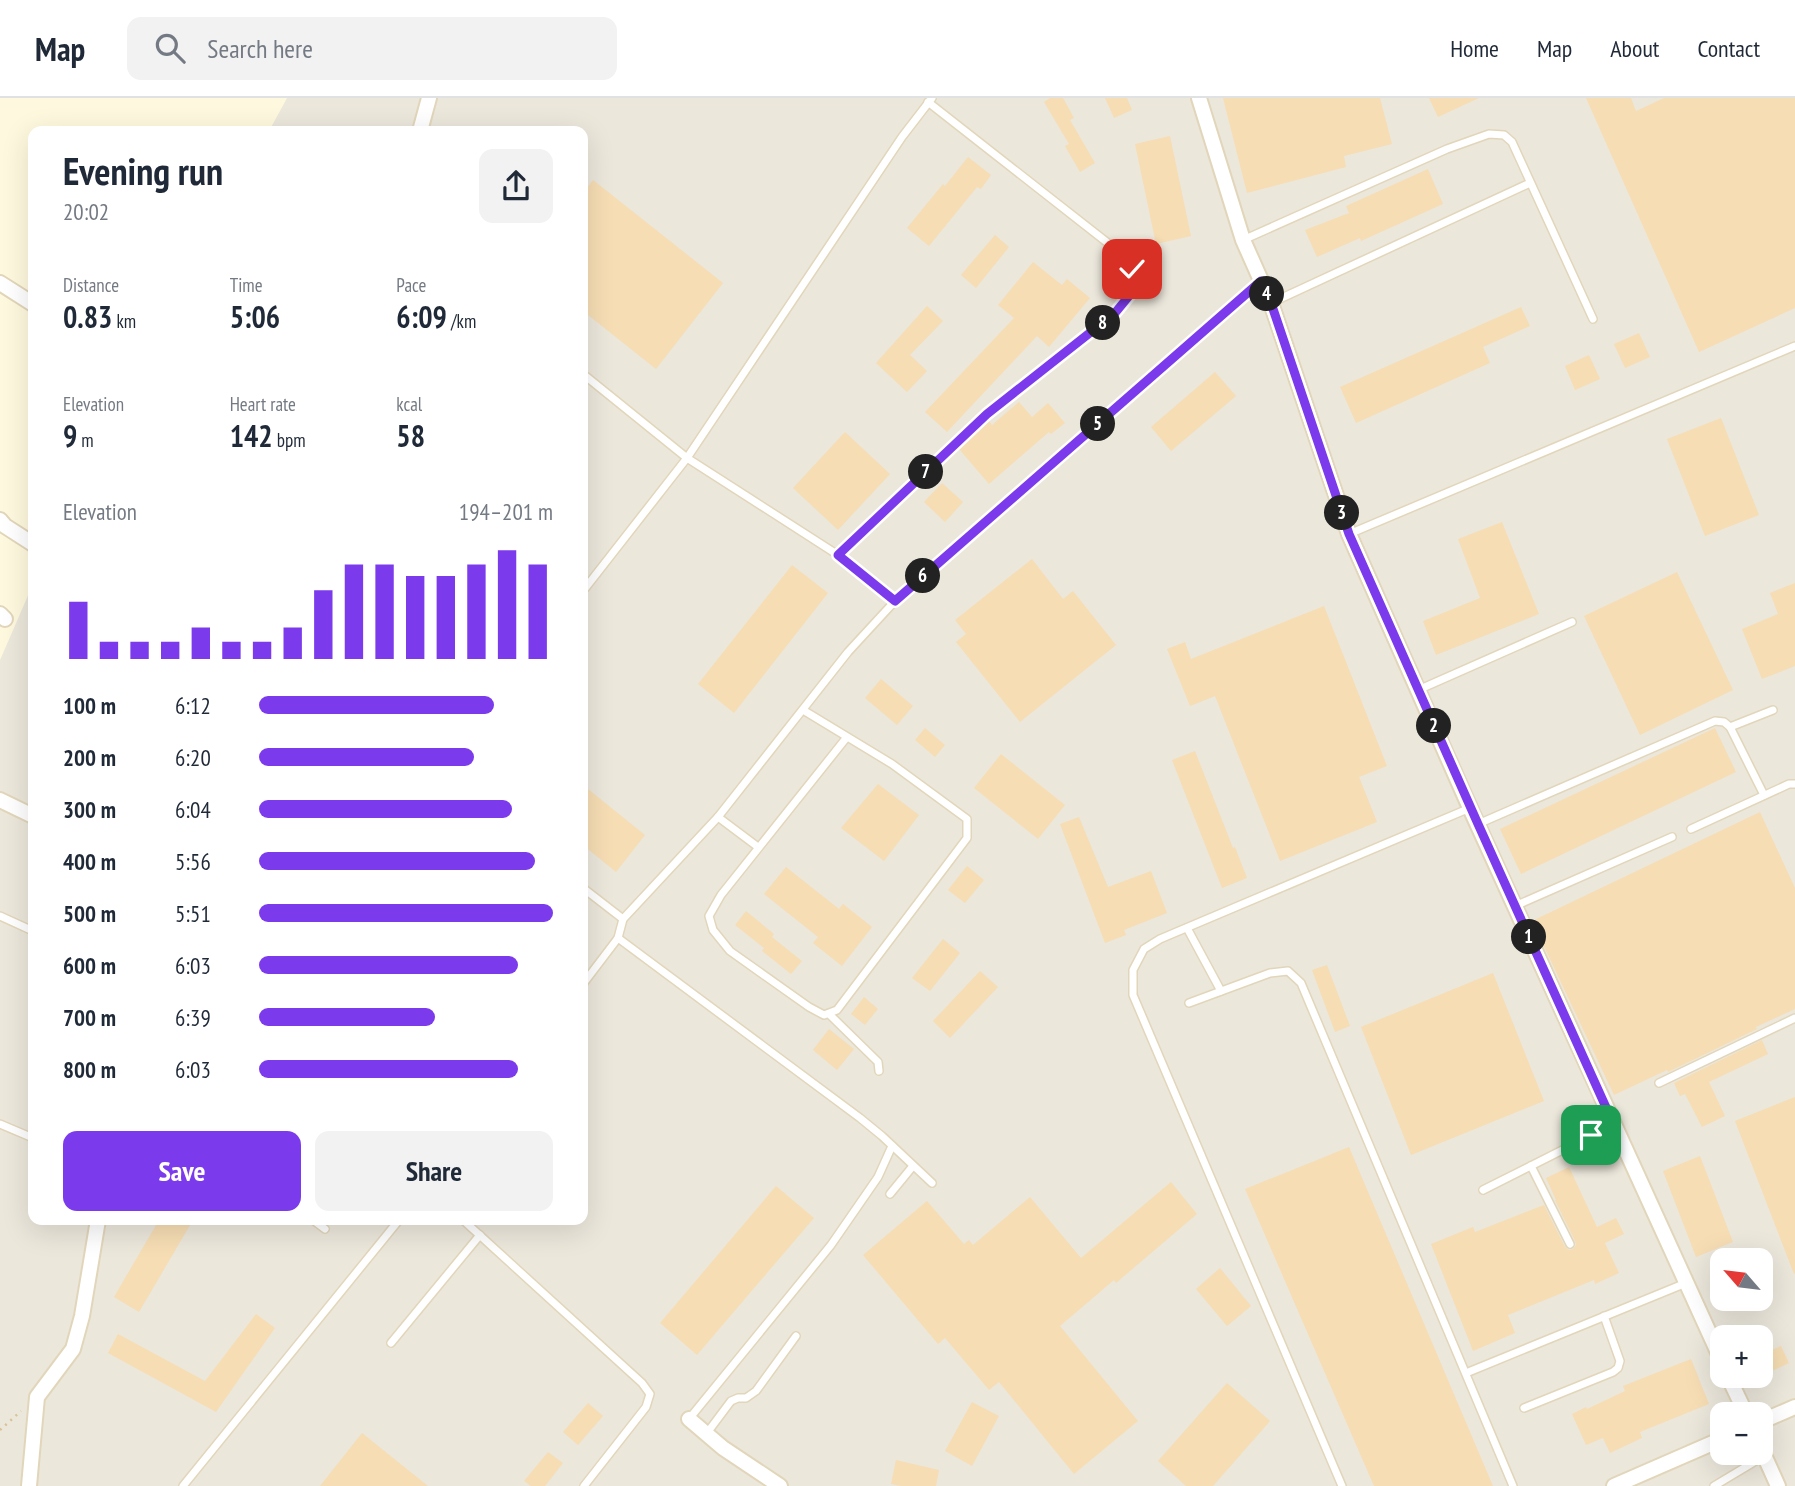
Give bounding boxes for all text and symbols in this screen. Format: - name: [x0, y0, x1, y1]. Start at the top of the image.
- search box: [127, 17, 617, 80]
- text: Map: [35, 27, 85, 70]
- icon: search: [151, 29, 189, 67]
- text: Search here: [207, 32, 313, 65]
- text: Home: [1450, 33, 1499, 64]
- text: Map: [1537, 33, 1572, 64]
- text: About: [1610, 33, 1659, 64]
- text: Contact: [1697, 33, 1760, 64]
- text: Evening run: [63, 146, 223, 195]
- button: share: [479, 149, 553, 223]
- text: 20:02: [63, 197, 109, 226]
- pin: [1102, 239, 1162, 299]
- icon: check: [1113, 250, 1151, 288]
- text: Distance: [63, 273, 119, 297]
- text: Time: [230, 273, 263, 297]
- text: Pace: [396, 273, 426, 297]
- pin: 4: [1250, 276, 1284, 312]
- text: 4: [1262, 281, 1271, 305]
- text: 0.83: [63, 297, 112, 336]
- text: 5:06: [230, 297, 280, 336]
- text: 6:09: [396, 297, 447, 336]
- pin: 8: [1086, 306, 1120, 341]
- text: km: [112, 309, 136, 333]
- text: /km: [447, 309, 476, 333]
- text: 8: [1098, 310, 1107, 334]
- text: Elevation: [63, 392, 124, 416]
- text: Heart rate: [230, 392, 296, 416]
- text: kcal: [396, 392, 422, 416]
- pin: 5: [1080, 406, 1116, 442]
- text: 5: [1093, 411, 1102, 435]
- text: 9: [63, 416, 77, 455]
- text: 142: [230, 416, 273, 455]
- text: 58: [396, 416, 425, 455]
- text: m: [77, 428, 94, 452]
- text: bpm: [273, 428, 306, 452]
- pin: 7: [908, 454, 944, 490]
- text: 7: [921, 459, 930, 483]
- pin: 3: [1324, 496, 1360, 530]
- text: Elevation: [63, 497, 137, 526]
- text: 194–201 m: [459, 497, 553, 526]
- text: 3: [1337, 500, 1346, 524]
- pin: 6: [906, 559, 940, 594]
- text: 6: [918, 563, 927, 587]
- text: 100 m: [63, 691, 116, 720]
- text: 6:12: [175, 691, 211, 720]
- pin: 2: [1416, 708, 1452, 744]
- text: 2: [1429, 713, 1438, 737]
- text: 200 m: [63, 743, 116, 772]
- text: 6:20: [175, 743, 211, 772]
- text: 300 m: [63, 795, 116, 824]
- text: 6:04: [175, 795, 211, 824]
- text: 400 m: [63, 847, 116, 876]
- text: 5:56: [175, 847, 211, 876]
- text: 500 m: [63, 899, 116, 928]
- text: 5:51: [175, 899, 211, 928]
- pin: 1: [1512, 920, 1546, 954]
- text: 1: [1524, 924, 1533, 948]
- text: 600 m: [63, 951, 116, 980]
- text: 6:03: [175, 951, 211, 980]
- text: 700 m: [63, 1003, 116, 1032]
- text: 6:39: [175, 1003, 211, 1032]
- text: 800 m: [63, 1055, 116, 1084]
- text: 6:03: [175, 1055, 211, 1084]
- pin: [1561, 1105, 1621, 1165]
- icon: arrive: [1572, 1116, 1610, 1154]
- button: Save: [63, 1131, 301, 1211]
- button: Share: [315, 1131, 553, 1211]
- north arrow: [1710, 1248, 1773, 1311]
- map controls: [1710, 1248, 1773, 1465]
- button: +: [1710, 1325, 1773, 1388]
- button: −: [1710, 1402, 1773, 1465]

